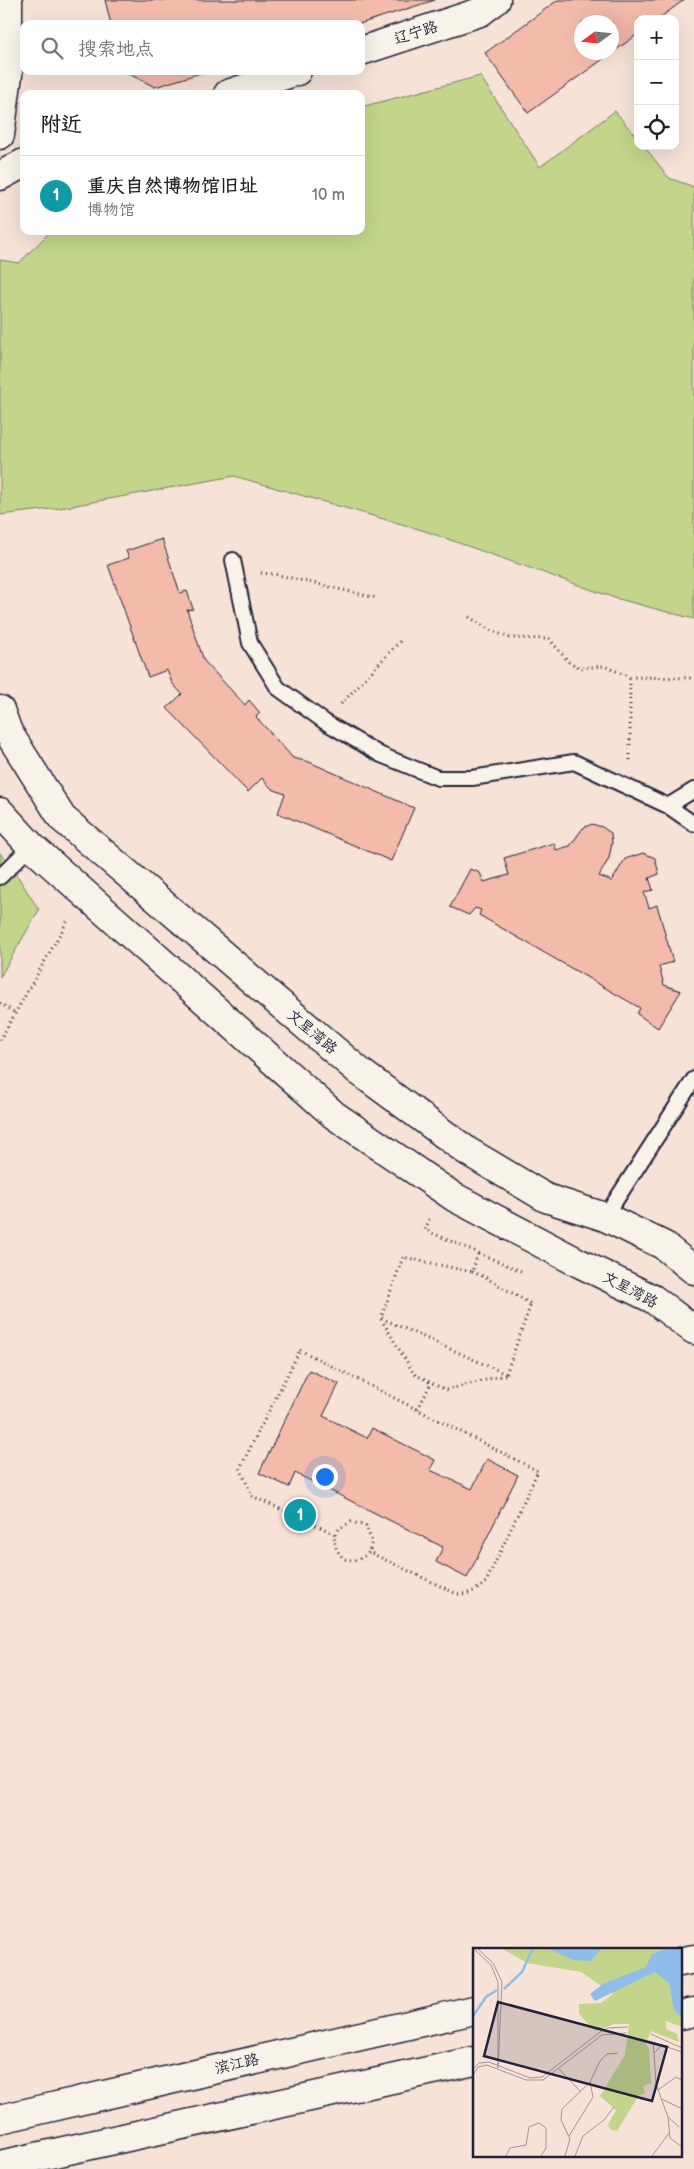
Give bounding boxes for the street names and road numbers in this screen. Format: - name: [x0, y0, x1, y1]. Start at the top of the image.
- street label: 辽宁路: [392, 17, 440, 49]
- street label: 文星湾路: [283, 1005, 341, 1059]
- street label: 文星湾路: [599, 1268, 661, 1312]
- street label: 滨江路: [213, 2050, 261, 2078]

